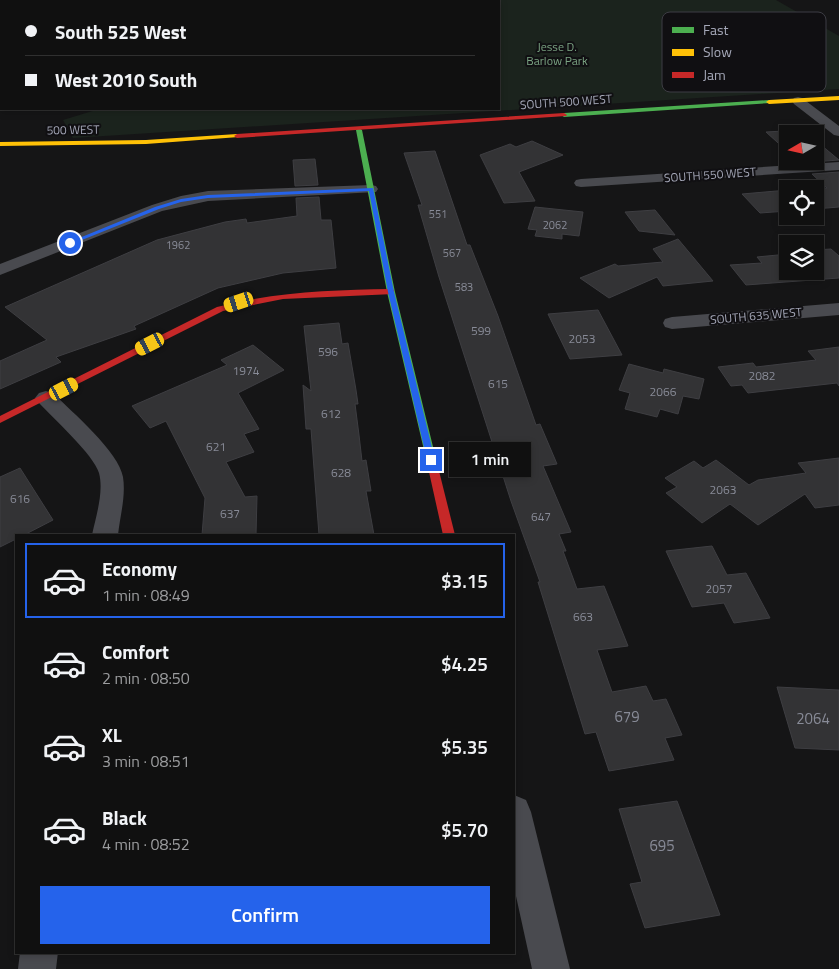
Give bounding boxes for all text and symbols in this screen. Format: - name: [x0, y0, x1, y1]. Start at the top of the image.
- legend: [662, 12, 826, 92]
- text: South 525 West: [55, 17, 187, 46]
- text: Fast: [703, 19, 728, 40]
- park label: Jesse D. Barlow Park: [526, 37, 588, 70]
- text: Slow: [703, 41, 732, 62]
- text: Jam: [703, 64, 726, 85]
- text: West 2010 South: [55, 65, 197, 94]
- street label: SOUTH 500 WEST: [519, 89, 613, 114]
- street label: 500 WEST: [46, 120, 100, 139]
- north arrow: [779, 125, 824, 170]
- map controls: [779, 125, 824, 280]
- street label: SOUTH 550 WEST: [663, 162, 757, 187]
- button: locate: [779, 180, 824, 225]
- house number: 551: [429, 206, 447, 222]
- house number: 2062: [543, 217, 567, 233]
- route start: [59, 232, 81, 254]
- button: layers: [779, 235, 824, 280]
- house number: 1962: [166, 237, 190, 253]
- house number: 567: [443, 245, 461, 261]
- house number: 583: [455, 279, 473, 295]
- car: [222, 290, 255, 314]
- street label: SOUTH 635 WEST: [709, 302, 803, 329]
- house number: 599: [471, 321, 491, 340]
- house number: 2053: [569, 329, 595, 348]
- car: [133, 331, 166, 357]
- house number: 596: [318, 342, 338, 361]
- house number: 1974: [233, 361, 260, 380]
- house number: 2082: [749, 366, 775, 385]
- house number: 615: [488, 374, 508, 393]
- car: [47, 376, 80, 402]
- house number: 2066: [650, 382, 677, 401]
- house number: 612: [321, 404, 341, 423]
- house number: 621: [206, 437, 226, 456]
- callout: 1 min: [448, 442, 531, 478]
- text: 1 min: [471, 447, 509, 471]
- route end: [420, 449, 442, 471]
- house number: 628: [331, 463, 351, 482]
- house number: 2063: [710, 480, 736, 499]
- house number: 616: [10, 489, 30, 508]
- house number: 637: [220, 504, 240, 523]
- house number: 647: [531, 507, 551, 526]
- text: Economy: [102, 554, 177, 583]
- icon: car: [42, 558, 87, 603]
- text: $3.15: [441, 566, 488, 595]
- house number: 2057: [706, 579, 732, 598]
- text: 1 min · 08:49: [102, 583, 190, 607]
- house number: 663: [573, 607, 593, 626]
- text: Comfort: [102, 637, 169, 666]
- icon: car: [42, 641, 87, 686]
- text: $4.25: [441, 649, 488, 678]
- text: 2 min · 08:50: [102, 666, 190, 690]
- house number: 679: [614, 705, 640, 728]
- house number: 2064: [796, 707, 830, 730]
- text: XL: [102, 720, 122, 749]
- icon: car: [42, 724, 87, 769]
- text: $5.35: [441, 732, 488, 761]
- text: 3 min · 08:51: [102, 749, 190, 773]
- text: Black: [102, 803, 147, 832]
- icon: car: [42, 807, 87, 852]
- text: $5.70: [441, 815, 488, 844]
- text: 4 min · 08:52: [102, 832, 190, 856]
- house number: 695: [649, 834, 675, 857]
- button: Confirm: [40, 886, 490, 944]

